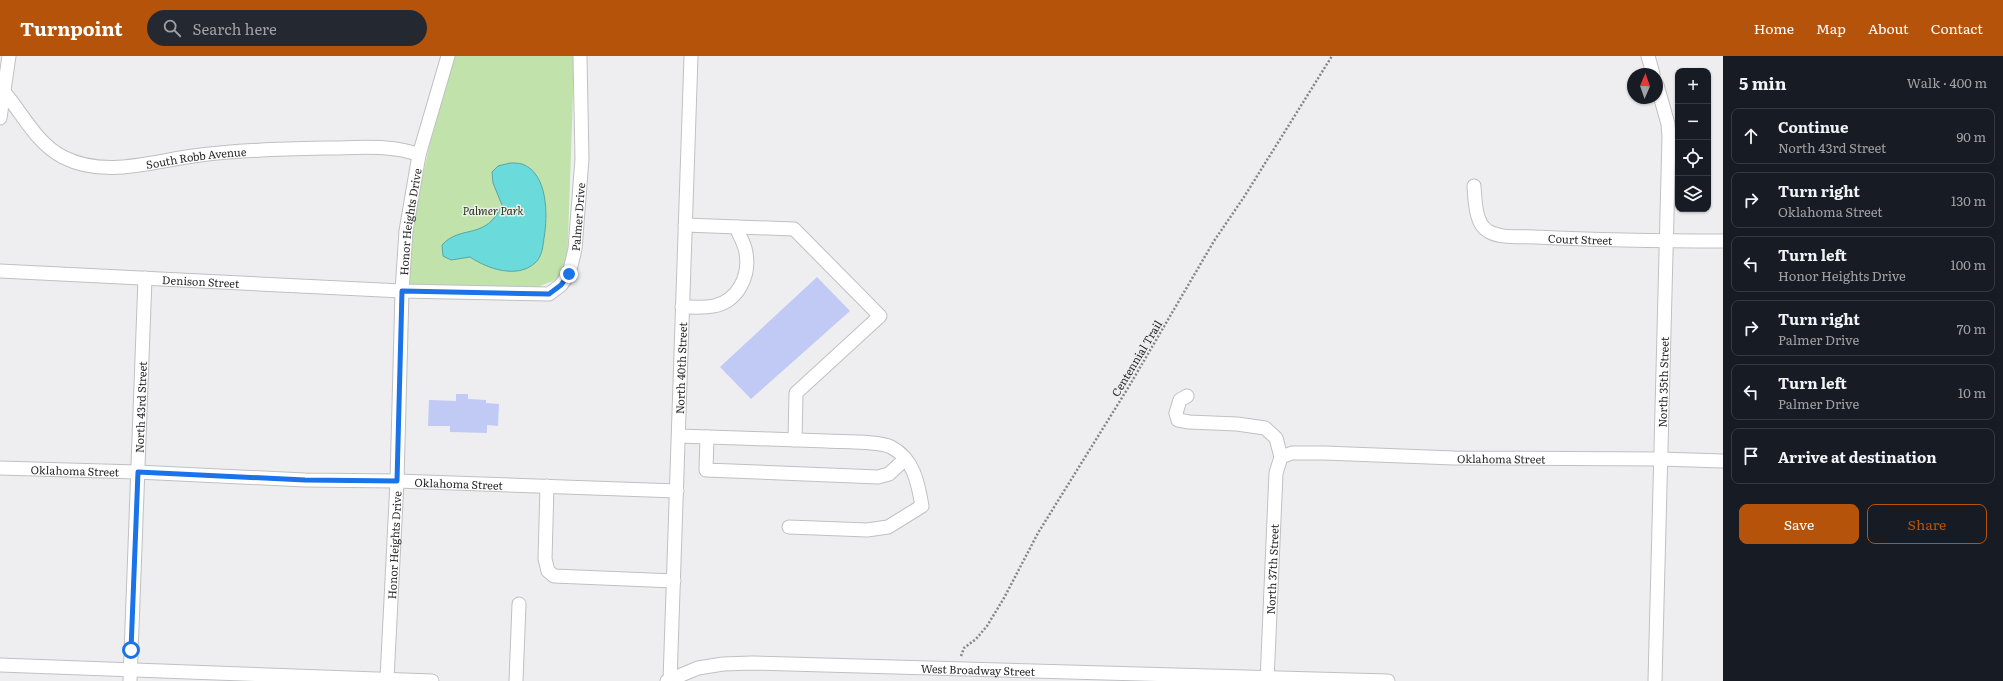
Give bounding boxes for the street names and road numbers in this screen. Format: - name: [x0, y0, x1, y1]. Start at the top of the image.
- street label: South Robb Avenue: [145, 143, 247, 172]
- street label: Honor Heights Drive: [395, 167, 425, 276]
- street label: Palmer Drive: [567, 182, 588, 252]
- street label: Court Street: [1548, 230, 1613, 248]
- street label: Denison Street: [162, 271, 240, 291]
- street label: Centennial Trail: [1107, 317, 1165, 399]
- street label: North 40th Street: [671, 321, 690, 414]
- street label: North 35th Street: [1654, 336, 1672, 428]
- street label: North 43rd Street: [130, 361, 150, 453]
- street label: Oklahoma Street: [1457, 450, 1546, 466]
- street label: Oklahoma Street: [31, 461, 120, 479]
- street label: Oklahoma Street: [414, 474, 504, 493]
- street label: Honor Heights Drive: [383, 490, 404, 600]
- street label: North 37th Street: [1262, 523, 1282, 615]
- street label: West Broadway Street: [921, 660, 1036, 679]

